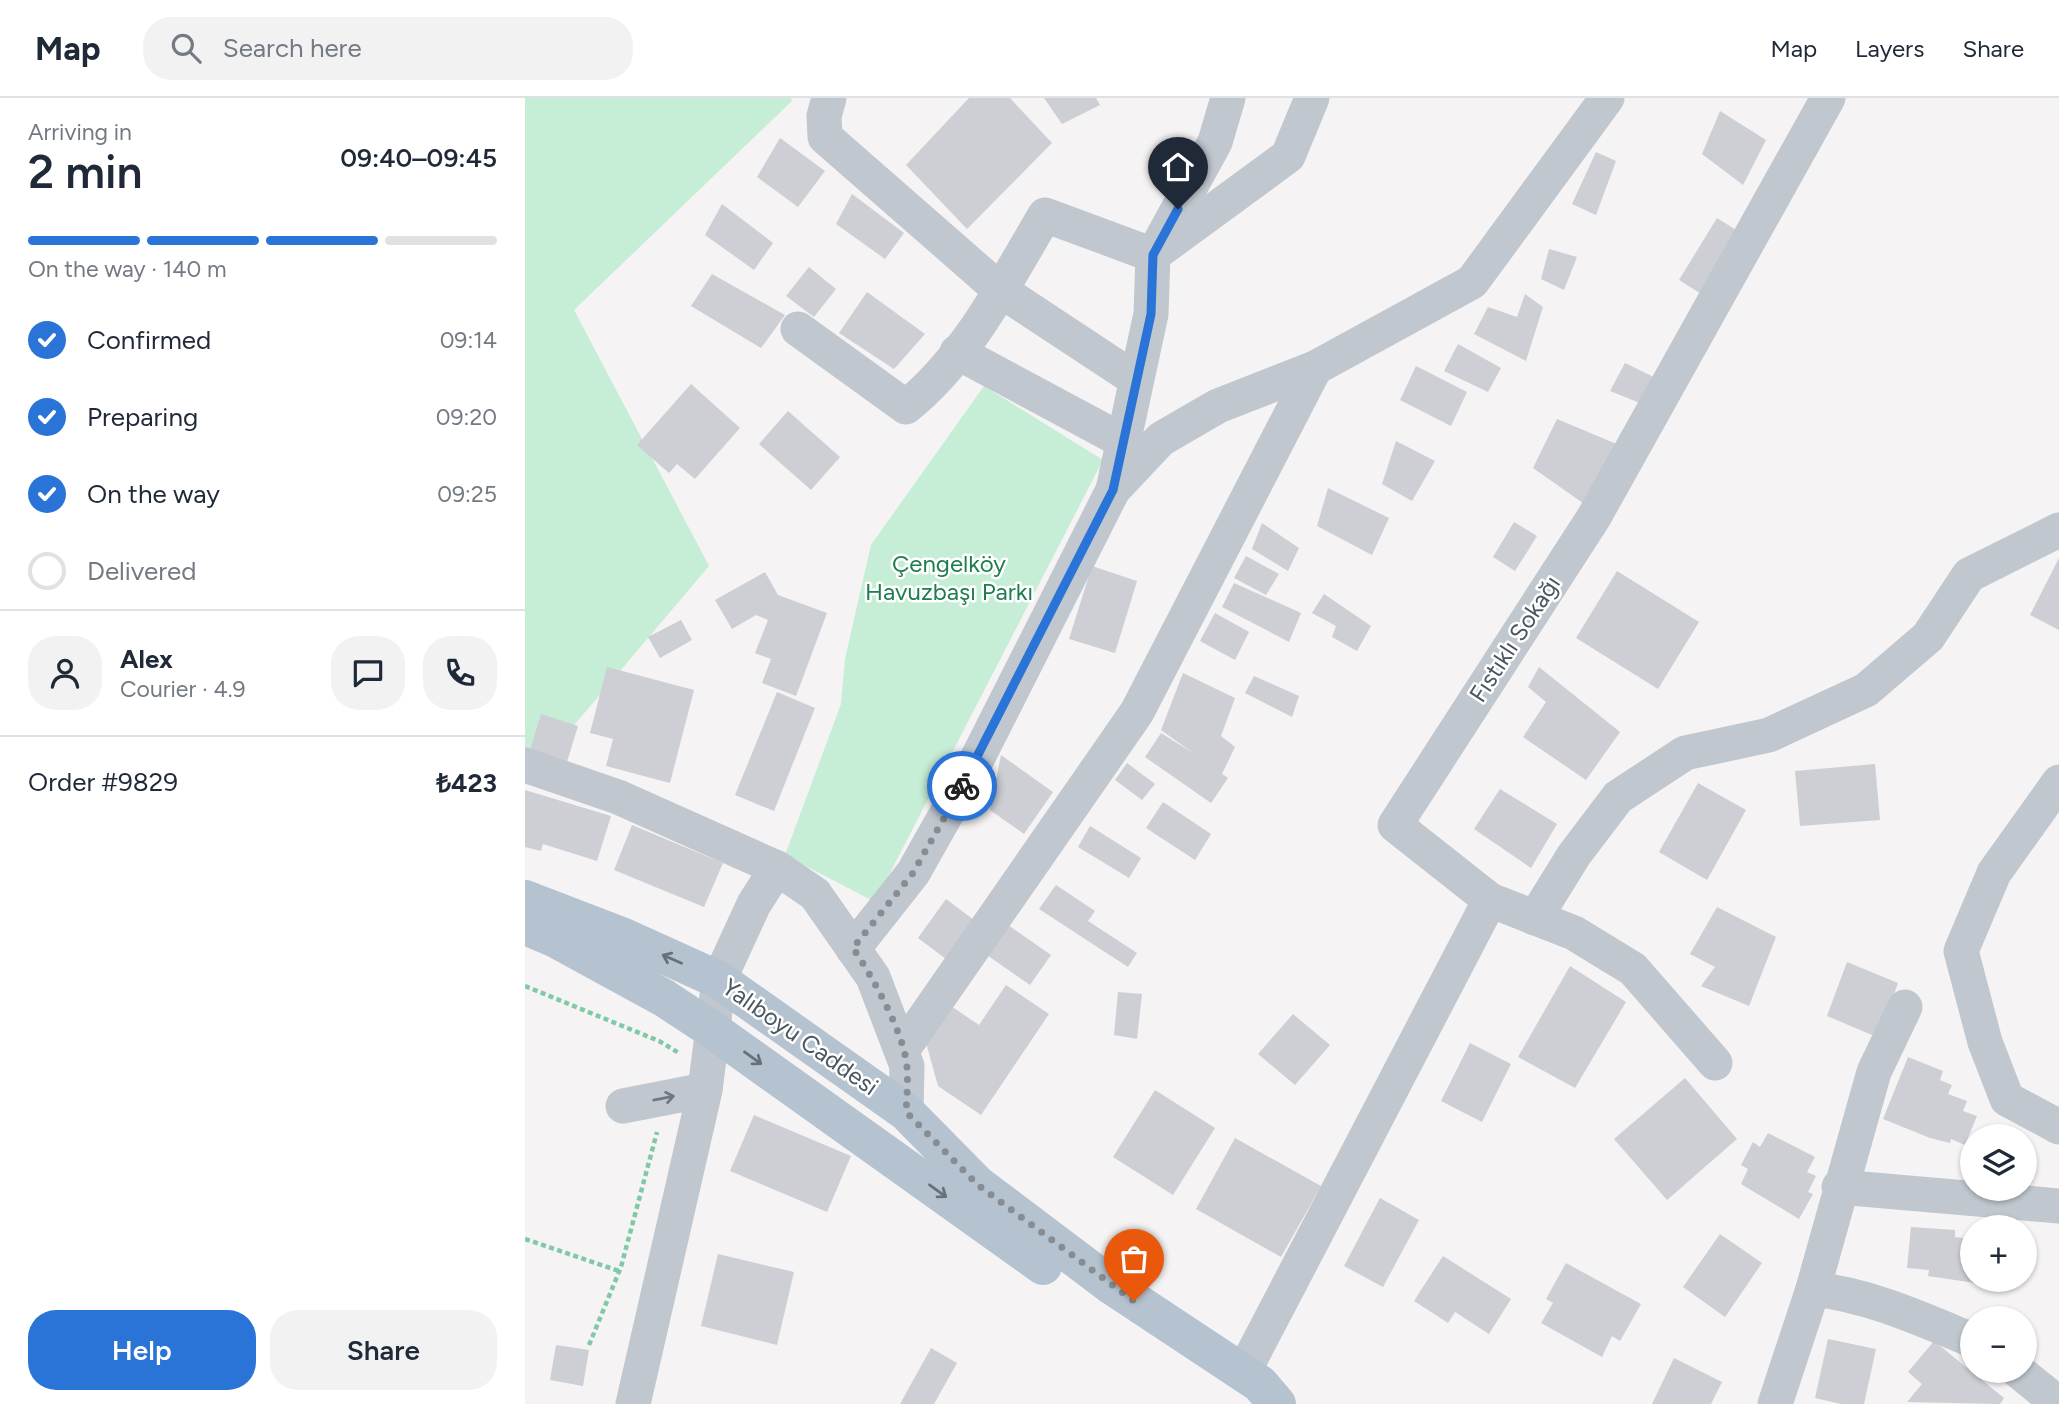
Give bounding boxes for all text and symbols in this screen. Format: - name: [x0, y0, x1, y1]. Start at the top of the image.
- search box: [143, 17, 633, 80]
- text: Map: [35, 29, 101, 68]
- icon: search: [167, 29, 205, 67]
- text: Search here: [223, 32, 362, 64]
- text: Map: [1770, 34, 1817, 63]
- text: Layers: [1855, 34, 1924, 63]
- text: Share: [1962, 34, 2024, 63]
- text: Arriving in: [28, 118, 132, 146]
- pin: [1148, 137, 1208, 209]
- text: 09:40–09:45: [340, 142, 497, 174]
- text: 2 min: [28, 144, 143, 200]
- icon: home: [1159, 148, 1197, 186]
- text: On the way · 140 m: [28, 255, 227, 283]
- icon: check: [28, 321, 66, 359]
- text: Confirmed: [87, 324, 211, 356]
- text: 09:14: [440, 326, 497, 354]
- icon: check: [28, 398, 66, 436]
- text: Preparing: [87, 401, 198, 433]
- text: 09:20: [436, 403, 497, 431]
- icon: check: [28, 475, 66, 513]
- text: On the way: [87, 478, 220, 510]
- text: 09:25: [437, 480, 497, 508]
- park label: Çengelköy Havuzbaşı Parkı: [865, 549, 1033, 606]
- text: Delivered: [87, 555, 196, 587]
- street label: Fıstıklı Sokağı: [1463, 570, 1566, 707]
- button: person: [28, 636, 102, 710]
- button: chat: [331, 636, 405, 710]
- button: phone: [423, 636, 497, 710]
- text: Alex: [120, 643, 173, 675]
- text: Courier · 4.9: [120, 675, 246, 703]
- courier: [927, 751, 997, 821]
- text: Order #9829: [28, 766, 178, 798]
- text: ₺423: [436, 767, 497, 799]
- icon: bike: [943, 767, 981, 805]
- one-way arrow: [662, 952, 683, 965]
- street label: Yalıboyu Caddesi: [717, 972, 884, 1101]
- one-way arrow: [743, 1051, 762, 1065]
- one-way arrow: [652, 1091, 675, 1104]
- map controls: [1960, 1124, 2037, 1383]
- button: layers: [1960, 1124, 2037, 1201]
- one-way arrow: [928, 1184, 947, 1198]
- button: +: [1960, 1215, 2037, 1292]
- pin: [1104, 1229, 1164, 1301]
- icon: bag: [1115, 1240, 1153, 1278]
- button: −: [1960, 1306, 2037, 1383]
- button: Help: [28, 1310, 256, 1390]
- button: Share: [270, 1310, 497, 1390]

